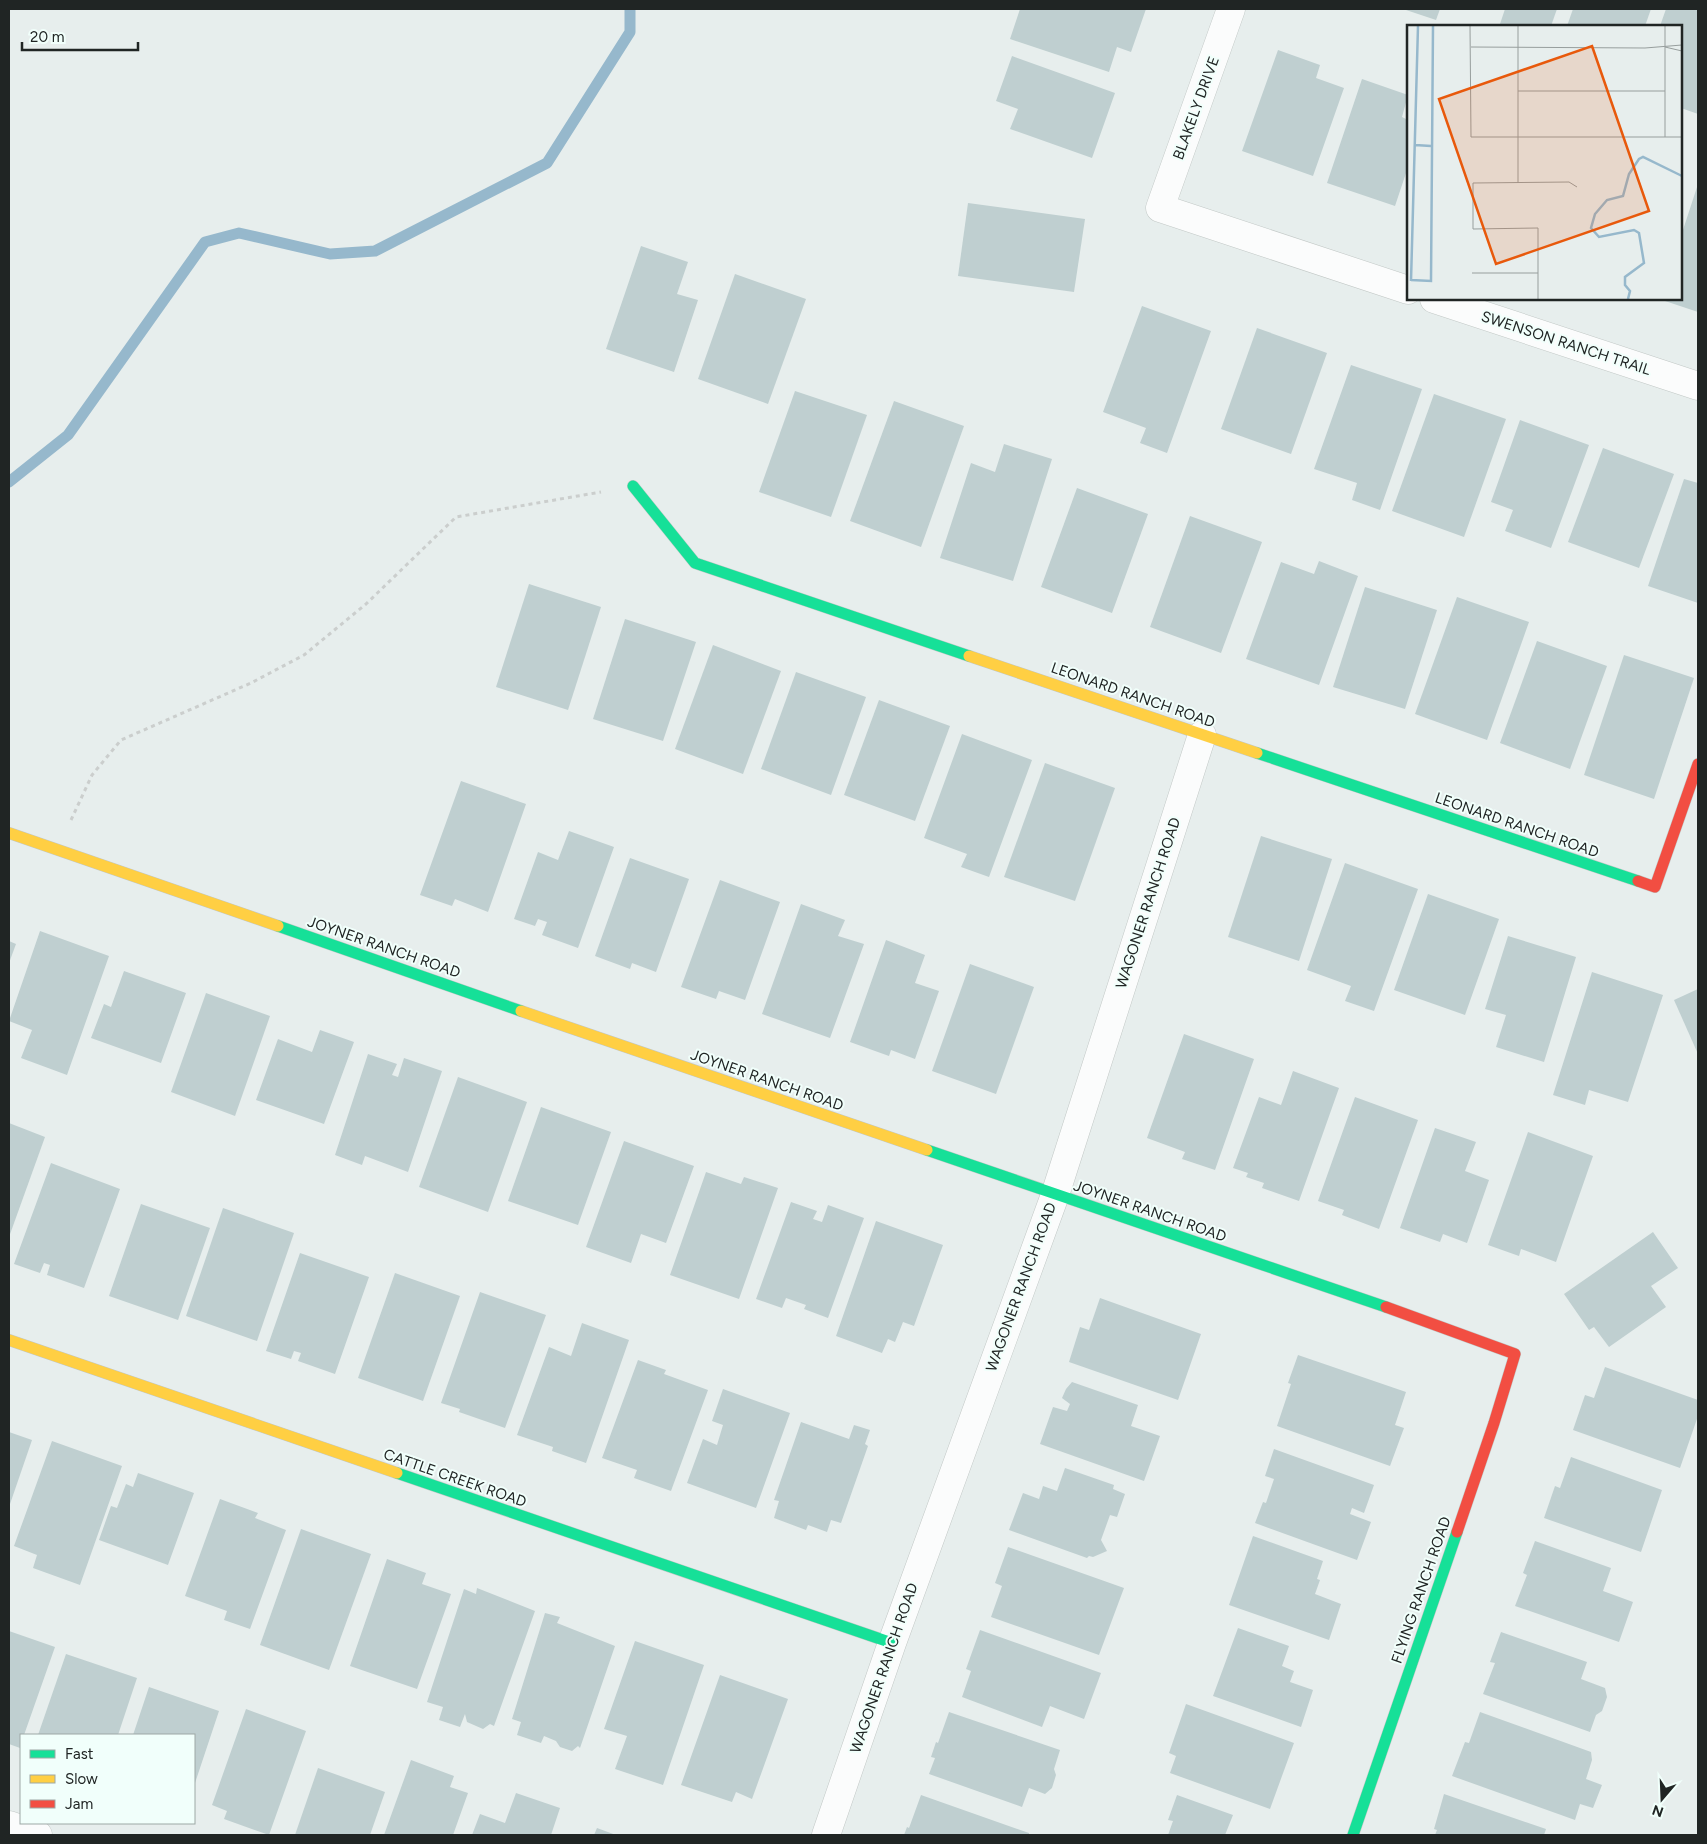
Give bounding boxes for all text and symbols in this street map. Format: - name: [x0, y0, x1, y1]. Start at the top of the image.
- scale bar: [22, 20, 139, 52]
- inset map: [1407, 25, 1682, 300]
- text: 20 m: [30, 28, 64, 46]
- street label: BLAKELY DRIVE: [1169, 54, 1223, 162]
- street label: SWENSON RANCH TRAIL: [1479, 307, 1653, 379]
- street label: LEONARD RANCH ROAD: [1049, 658, 1217, 732]
- street label: LEONARD RANCH ROAD: [1433, 788, 1601, 862]
- street label: WAGONER RANCH ROAD: [1112, 815, 1184, 991]
- street label: JOYNER RANCH ROAD: [305, 912, 463, 982]
- street label: JOYNER RANCH ROAD: [688, 1045, 846, 1115]
- street label: JOYNER RANCH ROAD: [1071, 1176, 1229, 1246]
- street label: WAGONER RANCH ROAD: [982, 1200, 1060, 1374]
- street label: CATTLE CREEK ROAD: [381, 1445, 529, 1511]
- street label: FLYING RANCH ROAD: [1387, 1514, 1455, 1666]
- street label: WAGONER RANCH ROAD: [846, 1581, 922, 1755]
- legend: [20, 1734, 195, 1824]
- text: Fast: [65, 1745, 94, 1763]
- text: Slow: [65, 1770, 98, 1788]
- north arrow: [1637, 1774, 1687, 1824]
- text: Jam: [65, 1795, 93, 1813]
- text: N: [1650, 1801, 1666, 1821]

